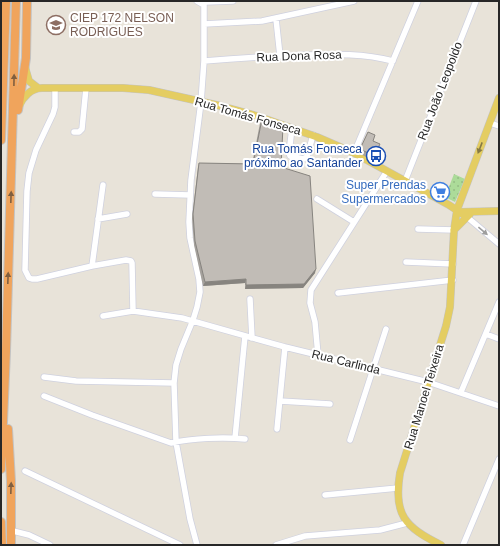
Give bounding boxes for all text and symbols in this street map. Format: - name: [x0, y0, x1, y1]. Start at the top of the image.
- place label: CIEP 172 NELSON RODRIGUES: [70, 11, 174, 39]
- school or university icon: CIEP 172 NELSON RODRIGUES: [45, 14, 67, 36]
- street label: Rua João Leopoldo: [415, 40, 465, 142]
- street label: Rua Dona Rosa: [256, 48, 342, 64]
- one-way arrow: [11, 73, 17, 86]
- street label: Rua Tomás Fonseca: [193, 94, 303, 138]
- place label: Rua Tomás Fonseca próximo ao Santander: [244, 142, 362, 170]
- one-way arrow: [477, 142, 483, 154]
- bus stop icon: Rua Tomás Fonseca próximo ao Santander: [365, 145, 387, 167]
- place label: Super Prendas Supermercados: [341, 178, 426, 206]
- supermarket icon: Super Prendas Supermercados: [429, 181, 451, 203]
- one-way arrow: [8, 190, 14, 203]
- one-way arrow: [478, 226, 488, 235]
- one-way arrow: [5, 272, 12, 284]
- street label: Rua Manoel Teixeira: [401, 342, 447, 451]
- street label: Rua Carlinda: [310, 347, 382, 377]
- one-way arrow: [7, 482, 14, 494]

